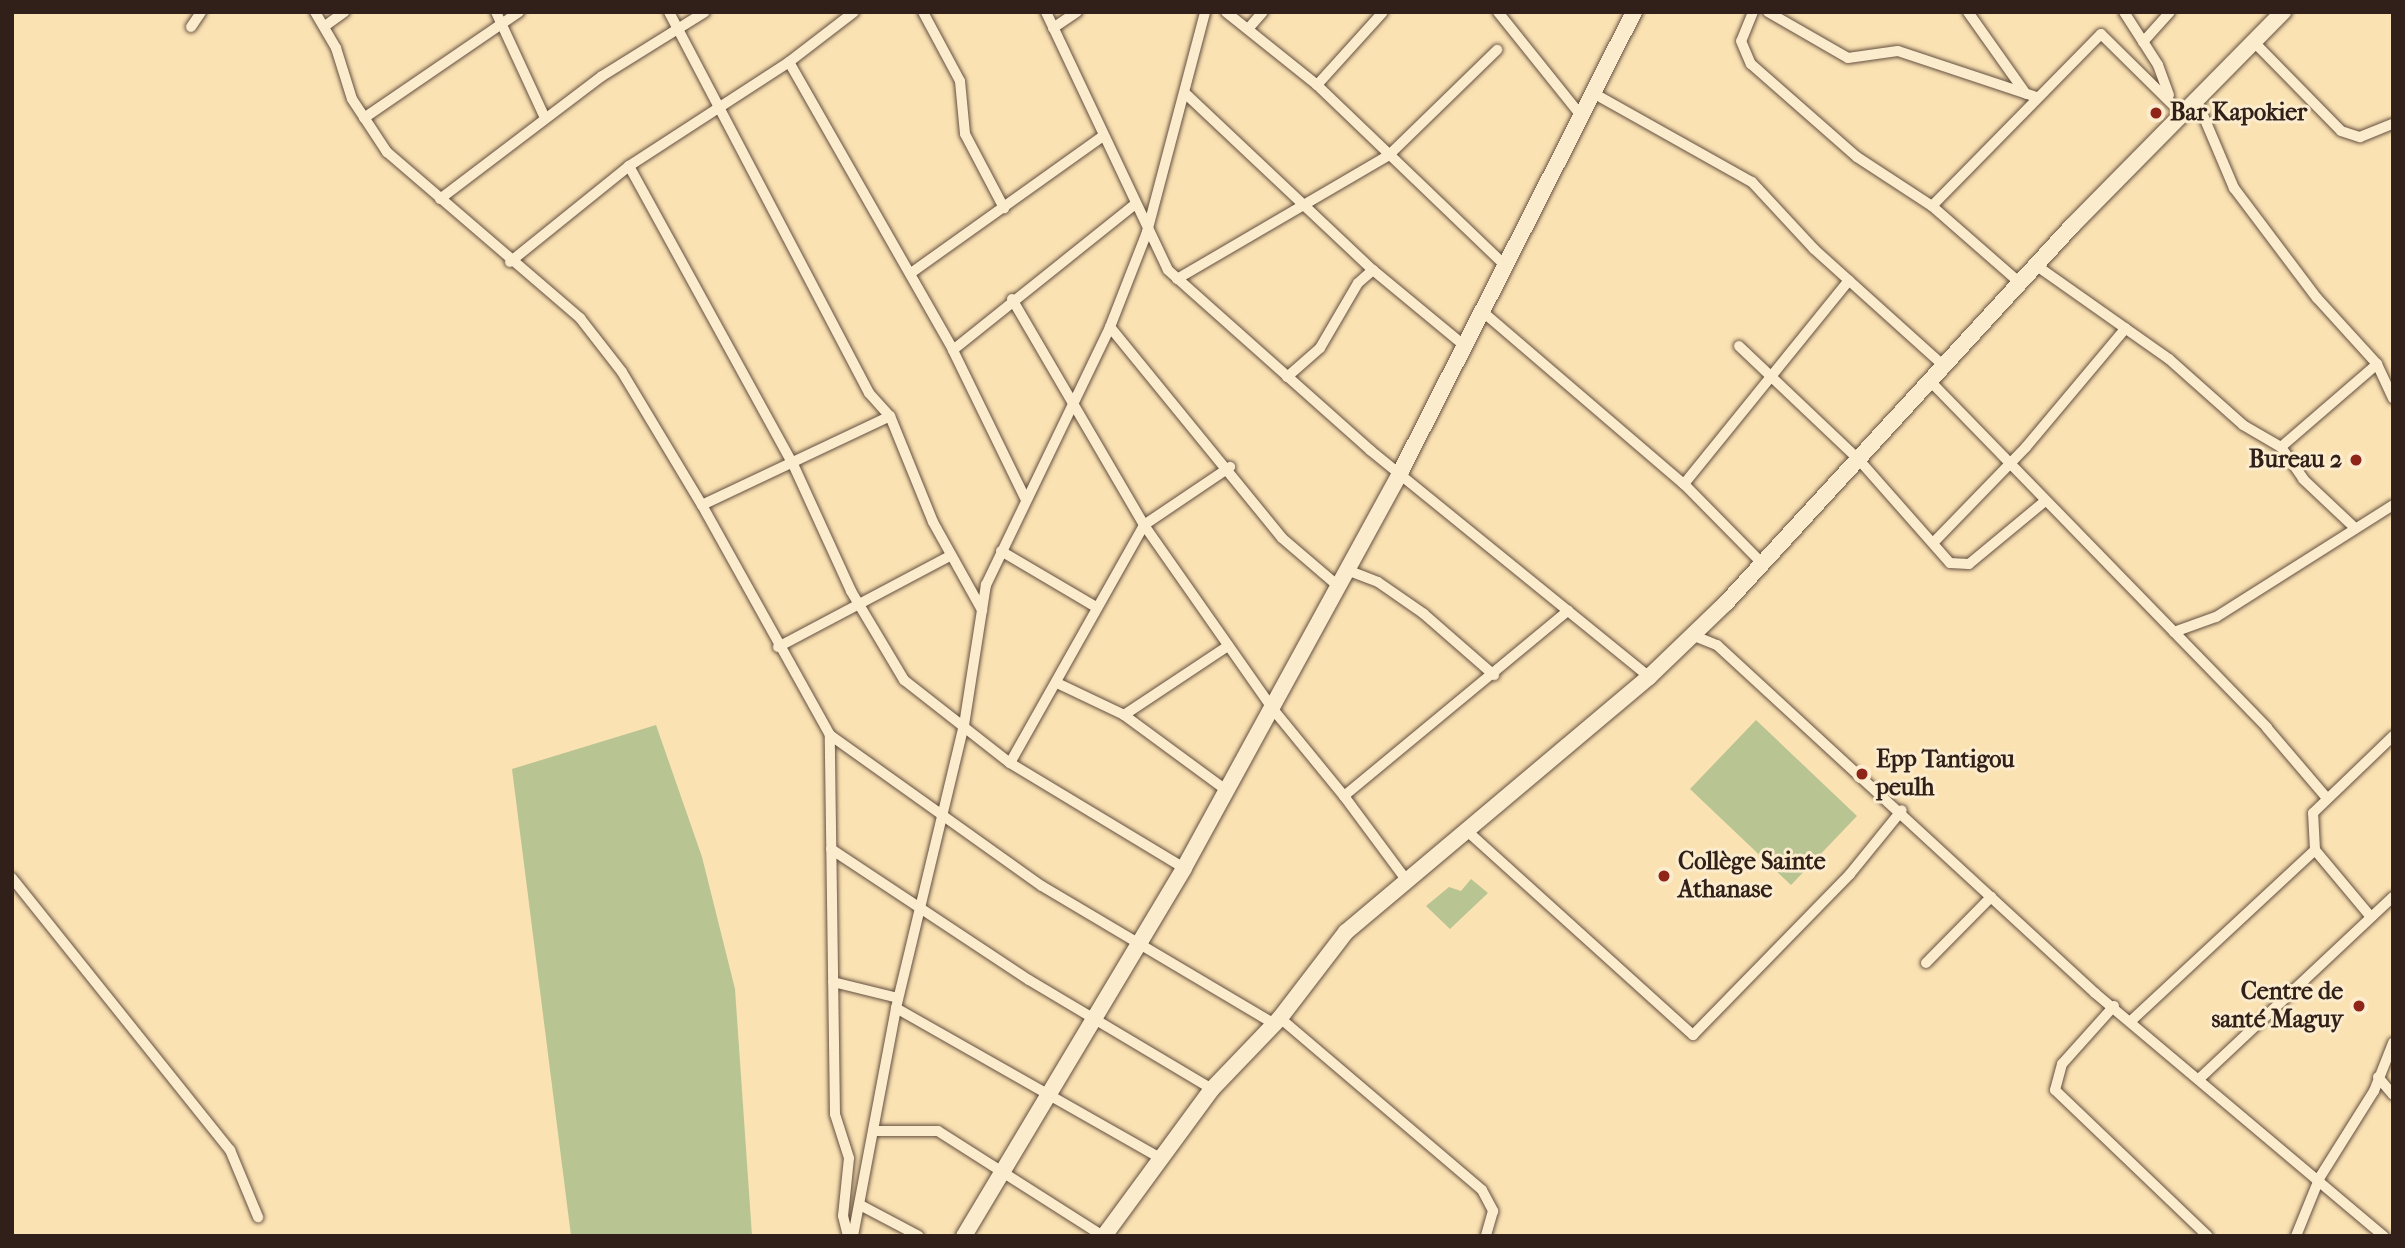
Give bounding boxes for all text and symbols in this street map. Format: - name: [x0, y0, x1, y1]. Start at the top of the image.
- place label: Bar Kapokier: [2170, 99, 2307, 127]
- marker: Bar Kapokier: [2148, 105, 2164, 121]
- place label: Bureau 2: [2249, 446, 2342, 474]
- marker: Bureau 2: [2348, 452, 2364, 468]
- place label: Epp Tantigou peulh: [1876, 746, 2015, 802]
- marker: Epp Tantigou peulh: [1854, 766, 1870, 782]
- place label: Collège Sainte Athanase: [1678, 848, 1826, 904]
- marker: Collège Sainte Athanase: [1656, 868, 1672, 884]
- place label: Centre de santé Maguy: [2211, 978, 2343, 1034]
- marker: Centre de santé Maguy: [2349, 996, 2369, 1016]

